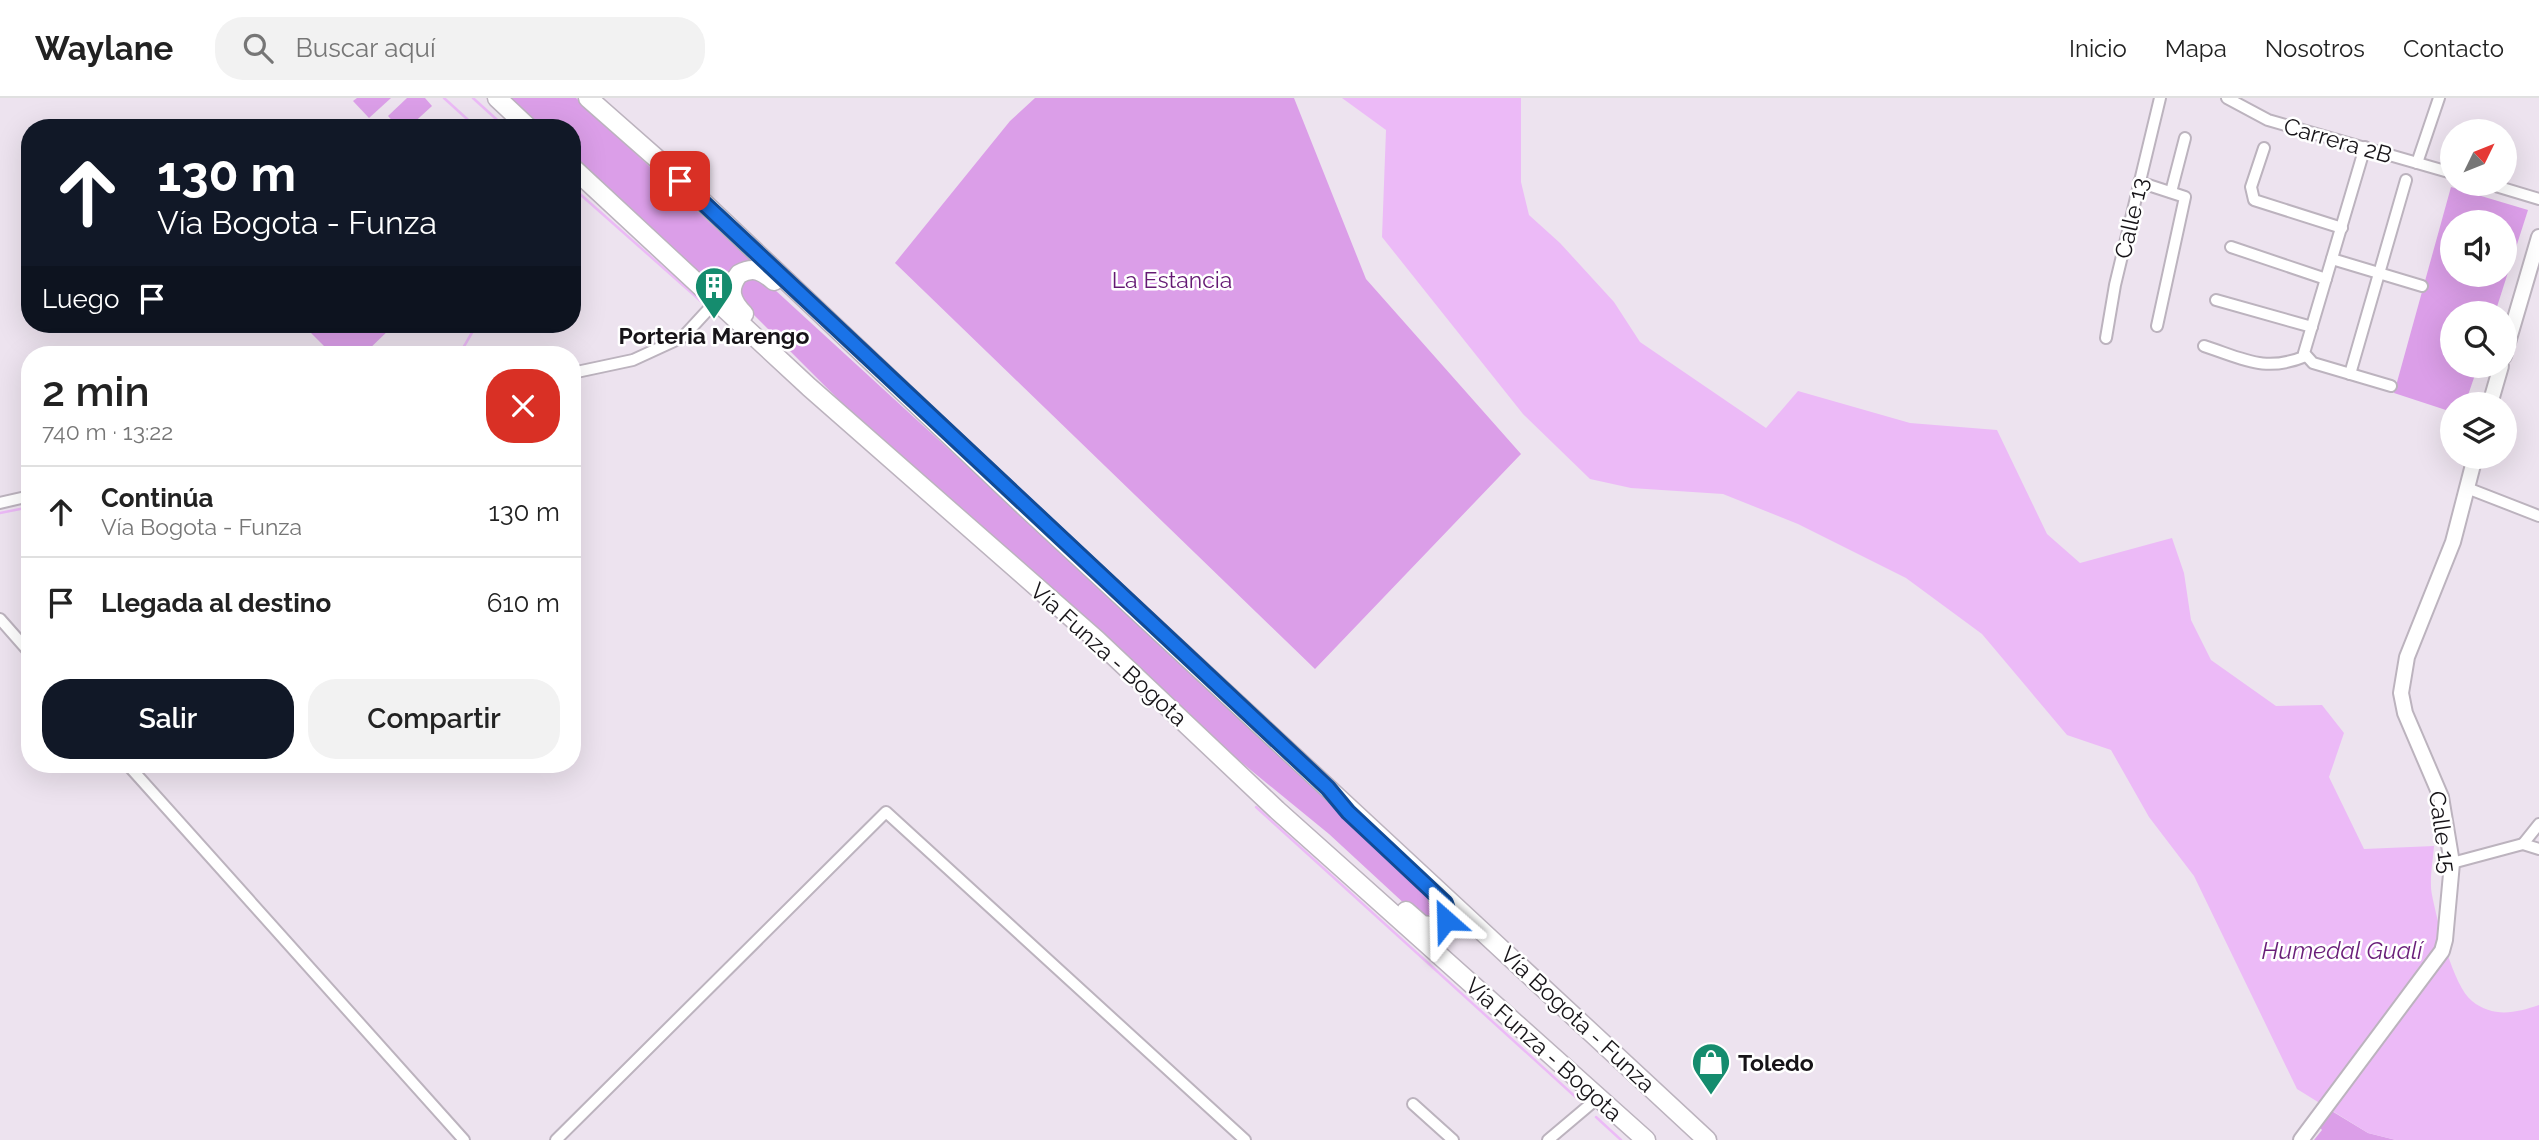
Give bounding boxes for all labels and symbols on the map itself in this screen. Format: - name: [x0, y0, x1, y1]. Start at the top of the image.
- street label: Carrera 2B: [2281, 112, 2395, 168]
- north arrow: [2440, 119, 2516, 196]
- pin: [650, 151, 710, 211]
- street label: Calle 13: [2109, 175, 2153, 261]
- building icon: Porteria Marengo: [693, 265, 735, 320]
- park label: La Estancia: [1112, 266, 1232, 293]
- place label: Porteria Marengo: [619, 322, 809, 349]
- street label: Vía Funza - Bogota: [1025, 577, 1193, 731]
- street label: Calle 15: [2424, 789, 2462, 875]
- position arrow: [1409, 883, 1483, 957]
- water label: Humedal Gualí: [2262, 936, 2425, 965]
- street label: Vía Bogota - Funza: [1495, 941, 1661, 1097]
- street label: Vía Funza - Bogota: [1460, 972, 1628, 1126]
- shop icon: Toledo: [1690, 1041, 1732, 1096]
- place label: Toledo: [1738, 1049, 1814, 1076]

